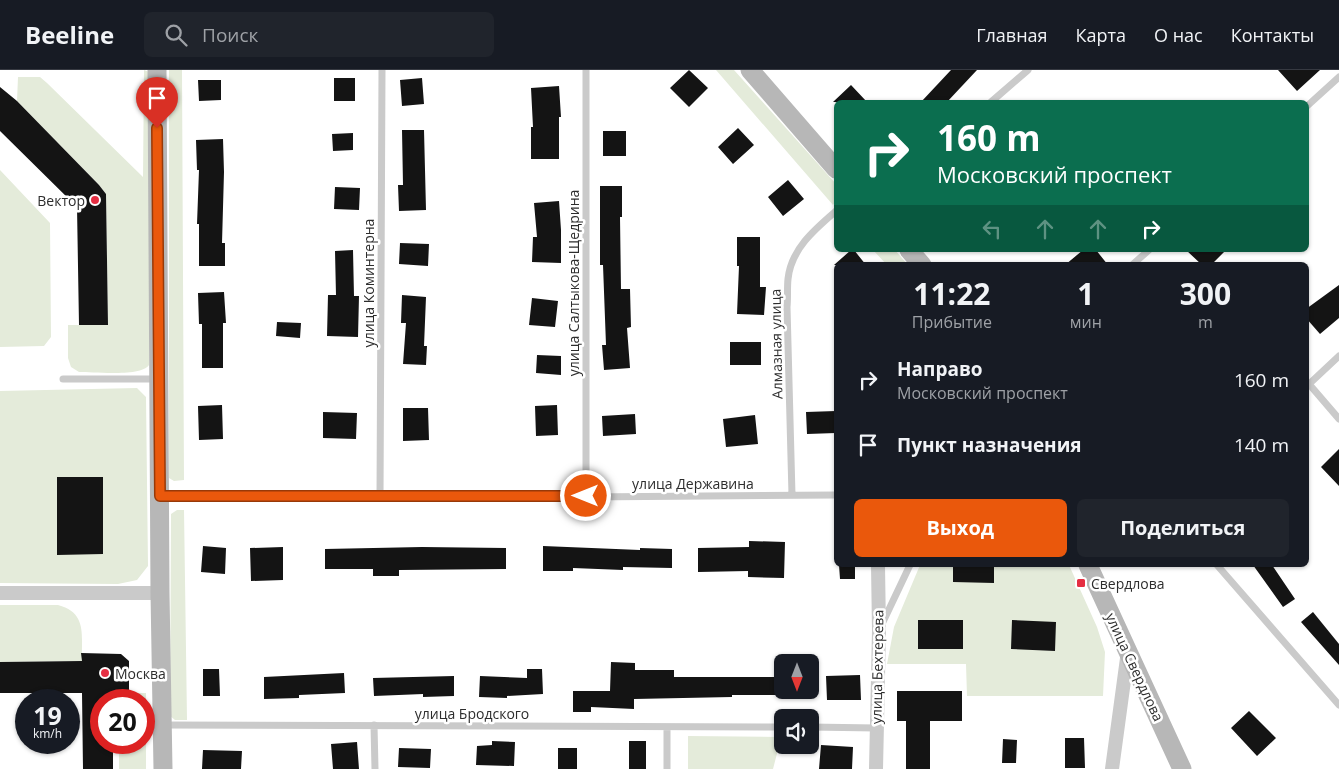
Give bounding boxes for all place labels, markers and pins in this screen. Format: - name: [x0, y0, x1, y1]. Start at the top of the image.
- pin: [136, 77, 178, 128]
- place label: Вектор: [37, 191, 85, 210]
- marker: Вектор: [89, 194, 101, 206]
- place label: Свердлова: [1091, 574, 1165, 593]
- marker: Свердлова: [1075, 577, 1087, 589]
- place label: Москва: [115, 664, 166, 683]
- marker: Москва: [99, 667, 111, 679]

